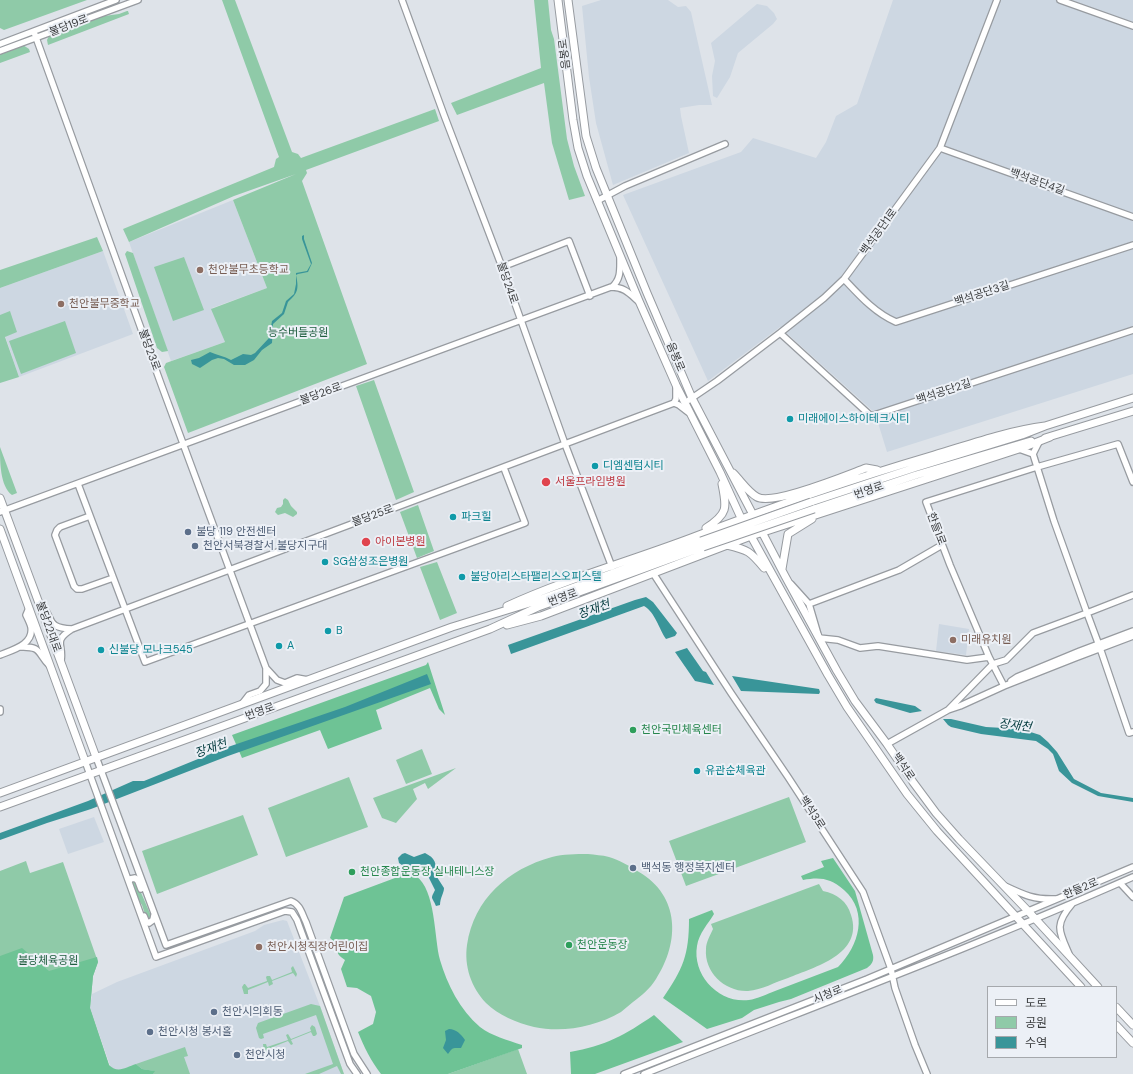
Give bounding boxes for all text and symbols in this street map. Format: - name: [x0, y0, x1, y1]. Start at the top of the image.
- street label: 불당19로: [48, 13, 90, 39]
- street label: 음봉로: [557, 38, 573, 70]
- street label: 백석공단4길: [1008, 166, 1066, 198]
- street label: 백석공단1로: [858, 206, 900, 258]
- street label: 불당24로: [494, 260, 520, 306]
- place label: 천안불무초등학교: [208, 263, 289, 277]
- marker: 천안불무초등학교: [195, 265, 205, 275]
- street label: 백석공단3길: [953, 279, 1011, 309]
- place label: 천안불무중학교: [69, 297, 140, 311]
- marker: 천안불무중학교: [56, 299, 66, 309]
- park label: 능수버들공원: [268, 326, 328, 340]
- street label: 불당23로: [135, 327, 163, 373]
- street label: 음봉로: [663, 340, 687, 374]
- street label: 백석공단2길: [915, 377, 973, 407]
- street label: 불당26로: [298, 380, 344, 408]
- place label: 미래에이스하이테크시티: [798, 412, 909, 426]
- marker: 미래에이스하이테크시티: [785, 414, 795, 424]
- place label: 디엠센텀시티: [603, 459, 664, 473]
- marker: 디엠센텀시티: [590, 461, 600, 471]
- place label: 서울프라임병원: [555, 475, 626, 489]
- marker: 서울프라임병원: [540, 476, 552, 488]
- street label: 번영로: [852, 480, 886, 502]
- street label: 불당25로: [350, 502, 396, 530]
- place label: 파크힐: [461, 510, 491, 524]
- street label: 한들1로: [924, 511, 948, 547]
- marker: 파크힐: [448, 512, 458, 522]
- place label: 불당 119 안전센터: [196, 525, 276, 539]
- marker: 불당 119 안전센터: [183, 527, 193, 537]
- place label: 아이본병원: [375, 535, 426, 549]
- marker: 아이본병원: [360, 536, 372, 548]
- place label: 천안서북경찰서 불당지구대: [203, 539, 327, 553]
- marker: 천안서북경찰서 불당지구대: [190, 541, 200, 551]
- place label: SG삼성조은병원: [333, 555, 408, 569]
- marker: SG삼성조은병원: [320, 557, 330, 567]
- place label: 불당아리스타팰리스오피스텔: [470, 570, 602, 584]
- marker: 불당아리스타팰리스오피스텔: [457, 572, 467, 582]
- street label: 번영로: [546, 587, 580, 609]
- water label: 장재천: [576, 598, 612, 622]
- street label: 불당22대로: [33, 600, 63, 654]
- place label: B: [336, 624, 343, 638]
- marker: B: [323, 626, 333, 636]
- place label: 미래유치원: [961, 633, 1012, 647]
- marker: 미래유치원: [948, 635, 958, 645]
- place label: A: [287, 639, 294, 653]
- marker: A: [274, 641, 284, 651]
- place label: 신불당 모나크545: [109, 643, 193, 657]
- marker: 신불당 모나크545: [96, 645, 106, 655]
- street label: 번영로: [243, 701, 277, 723]
- water label: 장재천: [998, 717, 1032, 735]
- place label: 천안국민체육센터: [641, 723, 722, 737]
- marker: 천안국민체육센터: [628, 725, 638, 735]
- water label: 장재천: [193, 737, 229, 761]
- street label: 백석로: [889, 751, 917, 783]
- place label: 유관순체육관: [705, 764, 766, 778]
- marker: 유관순체육관: [692, 766, 702, 776]
- street label: 백석3로: [796, 794, 828, 832]
- place label: 백석동 행정복지센터: [641, 861, 735, 875]
- marker: 백석동 행정복지센터: [628, 863, 638, 873]
- place label: 천안종합운동장 실내테니스장: [360, 865, 494, 879]
- marker: 천안종합운동장 실내테니스장: [347, 867, 357, 877]
- street label: 한들2로: [1062, 876, 1100, 902]
- place label: 천안운동장: [577, 938, 628, 952]
- place label: 천안시청직장어린이집: [267, 940, 368, 954]
- marker: 천안운동장: [564, 940, 574, 950]
- marker: 천안시청직장어린이집: [254, 942, 264, 952]
- park label: 불당체육공원: [18, 954, 78, 968]
- street label: 시청로: [811, 983, 845, 1007]
- legend: [987, 986, 1117, 1058]
- text: 도로: [1025, 995, 1047, 1011]
- place label: 천안시의회동: [222, 1005, 283, 1019]
- marker: 천안시의회동: [209, 1007, 219, 1017]
- text: 공원: [1025, 1015, 1047, 1031]
- place label: 천안시청 봉서홀: [158, 1025, 232, 1039]
- marker: 천안시청 봉서홀: [145, 1027, 155, 1037]
- text: 수역: [1025, 1035, 1047, 1051]
- place label: 천안시청: [245, 1048, 285, 1062]
- marker: 천안시청: [232, 1050, 242, 1060]

